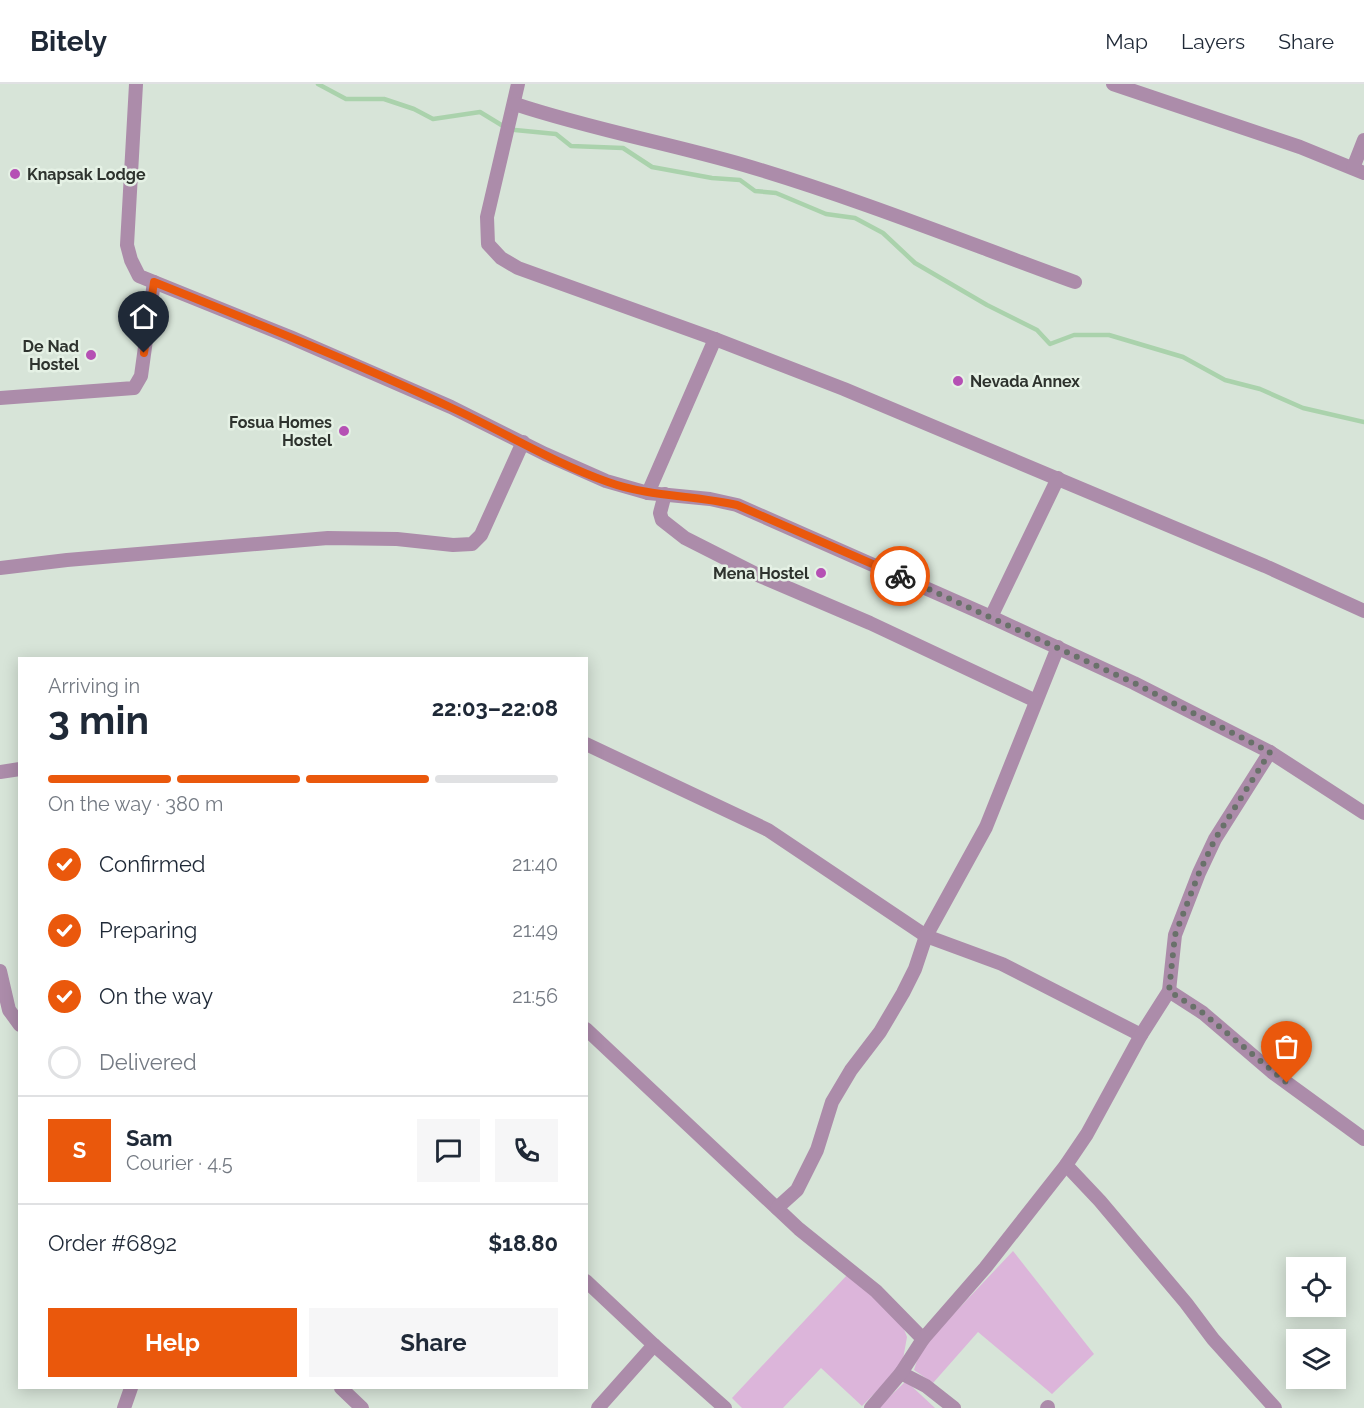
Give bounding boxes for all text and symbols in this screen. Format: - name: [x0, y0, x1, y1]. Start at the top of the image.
- text: Bitely: [30, 25, 107, 58]
- text: Map: [1105, 29, 1148, 54]
- text: Layers: [1181, 29, 1245, 54]
- text: Share: [1278, 29, 1334, 54]
- place label: Knapsak Lodge: [27, 165, 146, 184]
- marker: Knapsak Lodge: [8, 167, 22, 181]
- pin: [118, 291, 169, 353]
- icon: home: [127, 300, 160, 333]
- place label: De Nad Hostel: [23, 337, 80, 374]
- marker: De Nad Hostel: [84, 348, 98, 362]
- place label: Nevada Annex: [970, 372, 1080, 391]
- marker: Nevada Annex: [951, 374, 965, 388]
- place label: Fosua Homes Hostel: [229, 413, 333, 450]
- marker: Fosua Homes Hostel: [337, 424, 351, 438]
- courier: [870, 546, 930, 606]
- icon: bike: [884, 560, 917, 593]
- place label: Mena Hostel: [713, 564, 810, 583]
- marker: Mena Hostel: [814, 566, 828, 580]
- text: Arriving in: [48, 674, 140, 698]
- text: 22:03–22:08: [432, 695, 558, 721]
- text: 3 min: [48, 697, 149, 743]
- text: On the way · 380 m: [48, 792, 223, 816]
- icon: check: [48, 848, 81, 881]
- text: Confirmed: [99, 851, 206, 877]
- text: 21:40: [512, 852, 558, 876]
- icon: check: [48, 914, 81, 947]
- text: Preparing: [99, 917, 197, 943]
- text: 21:49: [513, 918, 558, 942]
- icon: check: [48, 980, 81, 1013]
- text: On the way: [99, 983, 213, 1009]
- text: 21:56: [512, 984, 558, 1008]
- pin: [1261, 1021, 1312, 1083]
- icon: bag: [1270, 1030, 1303, 1063]
- text: Delivered: [99, 1049, 197, 1075]
- button: chat: [417, 1119, 480, 1182]
- button: phone: [495, 1119, 558, 1182]
- text: Sam: [126, 1125, 173, 1151]
- text: S: [73, 1137, 86, 1163]
- text: Courier · 4.5: [126, 1151, 233, 1175]
- text: Order #6892: [48, 1230, 177, 1256]
- text: $18.80: [488, 1230, 558, 1256]
- map controls: [1286, 1257, 1346, 1389]
- button: locate: [1286, 1257, 1346, 1317]
- button: Help: [48, 1308, 297, 1377]
- button: Share: [309, 1308, 558, 1377]
- button: layers: [1286, 1329, 1346, 1389]

